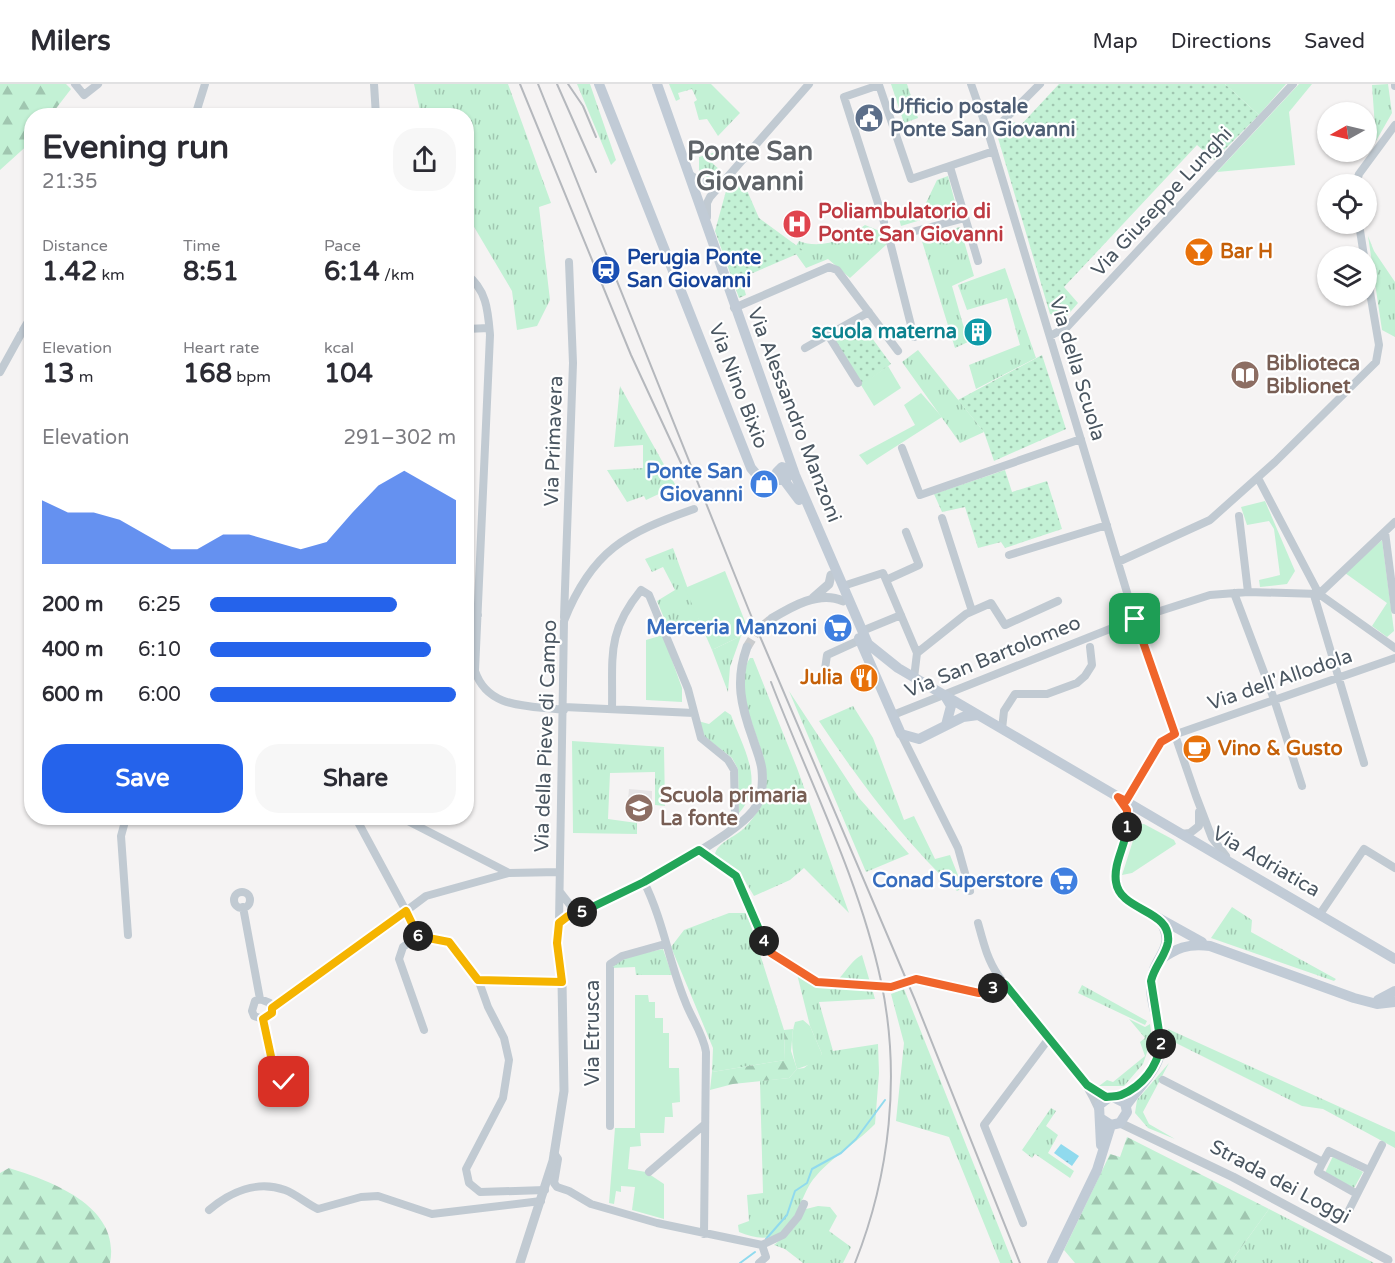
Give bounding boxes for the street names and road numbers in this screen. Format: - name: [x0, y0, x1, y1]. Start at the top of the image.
- street label: Via Giuseppe Lunghi: [1086, 122, 1238, 282]
- street label: Via della Scuola: [1044, 294, 1110, 444]
- street label: Via Alessandro Manzoni: [742, 304, 846, 526]
- street label: Via Nino Bixio: [703, 320, 773, 452]
- street label: Via Primavera: [540, 375, 568, 507]
- street label: Via San Bartolomeo: [902, 611, 1084, 703]
- street label: Via della Pieve di Campo: [530, 619, 562, 853]
- street label: Via dell'Allodola: [1205, 644, 1355, 716]
- street label: Via Adriatica: [1208, 821, 1324, 903]
- street label: Via Etrusca: [581, 980, 605, 1086]
- street label: Strada dei Loggi: [1206, 1135, 1354, 1229]

